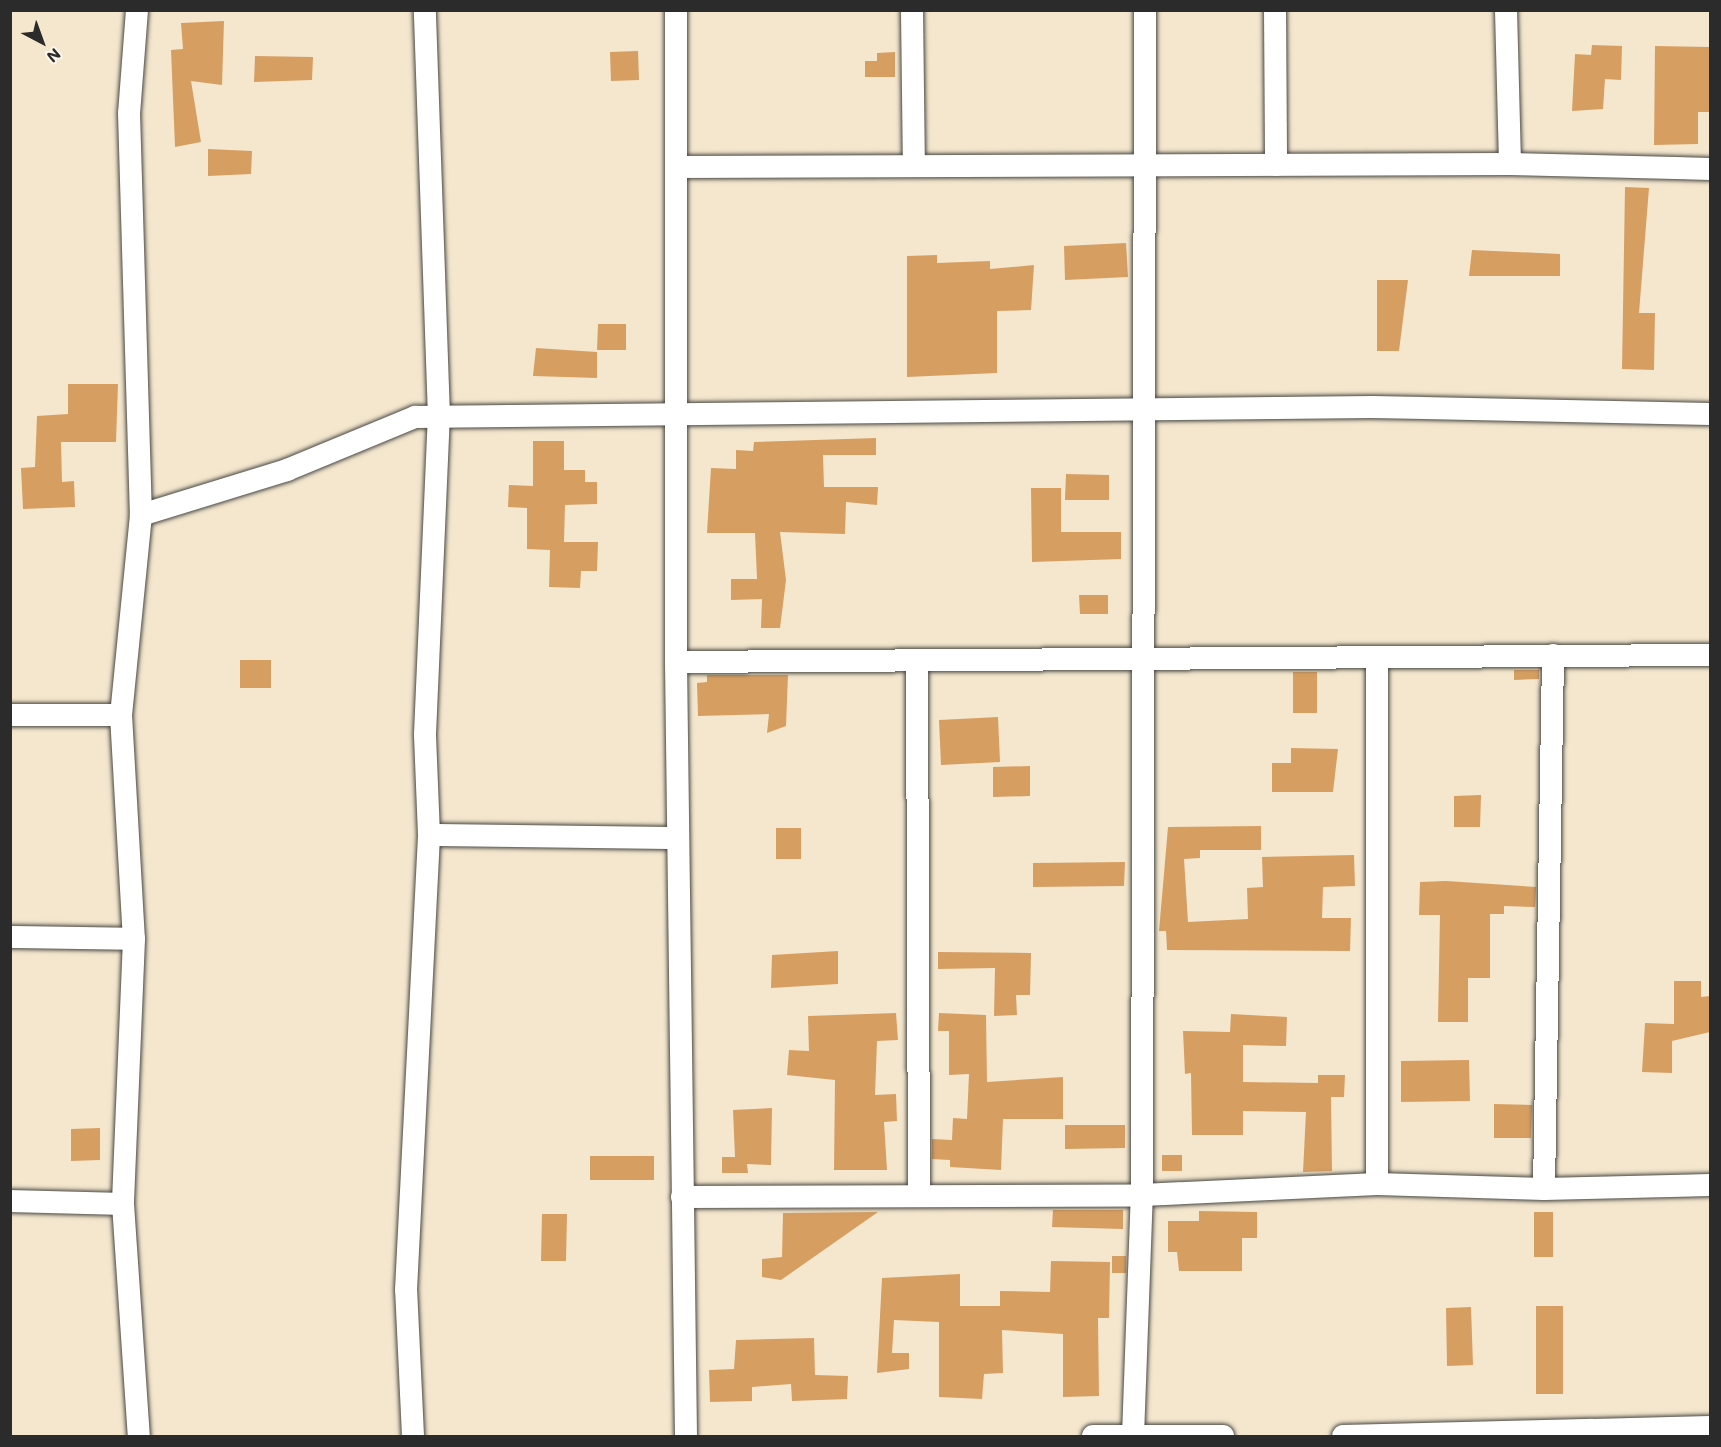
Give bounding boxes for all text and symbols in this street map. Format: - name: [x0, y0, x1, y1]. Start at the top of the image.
- north arrow: [12, 12, 72, 72]
- text: N: [43, 44, 66, 68]

